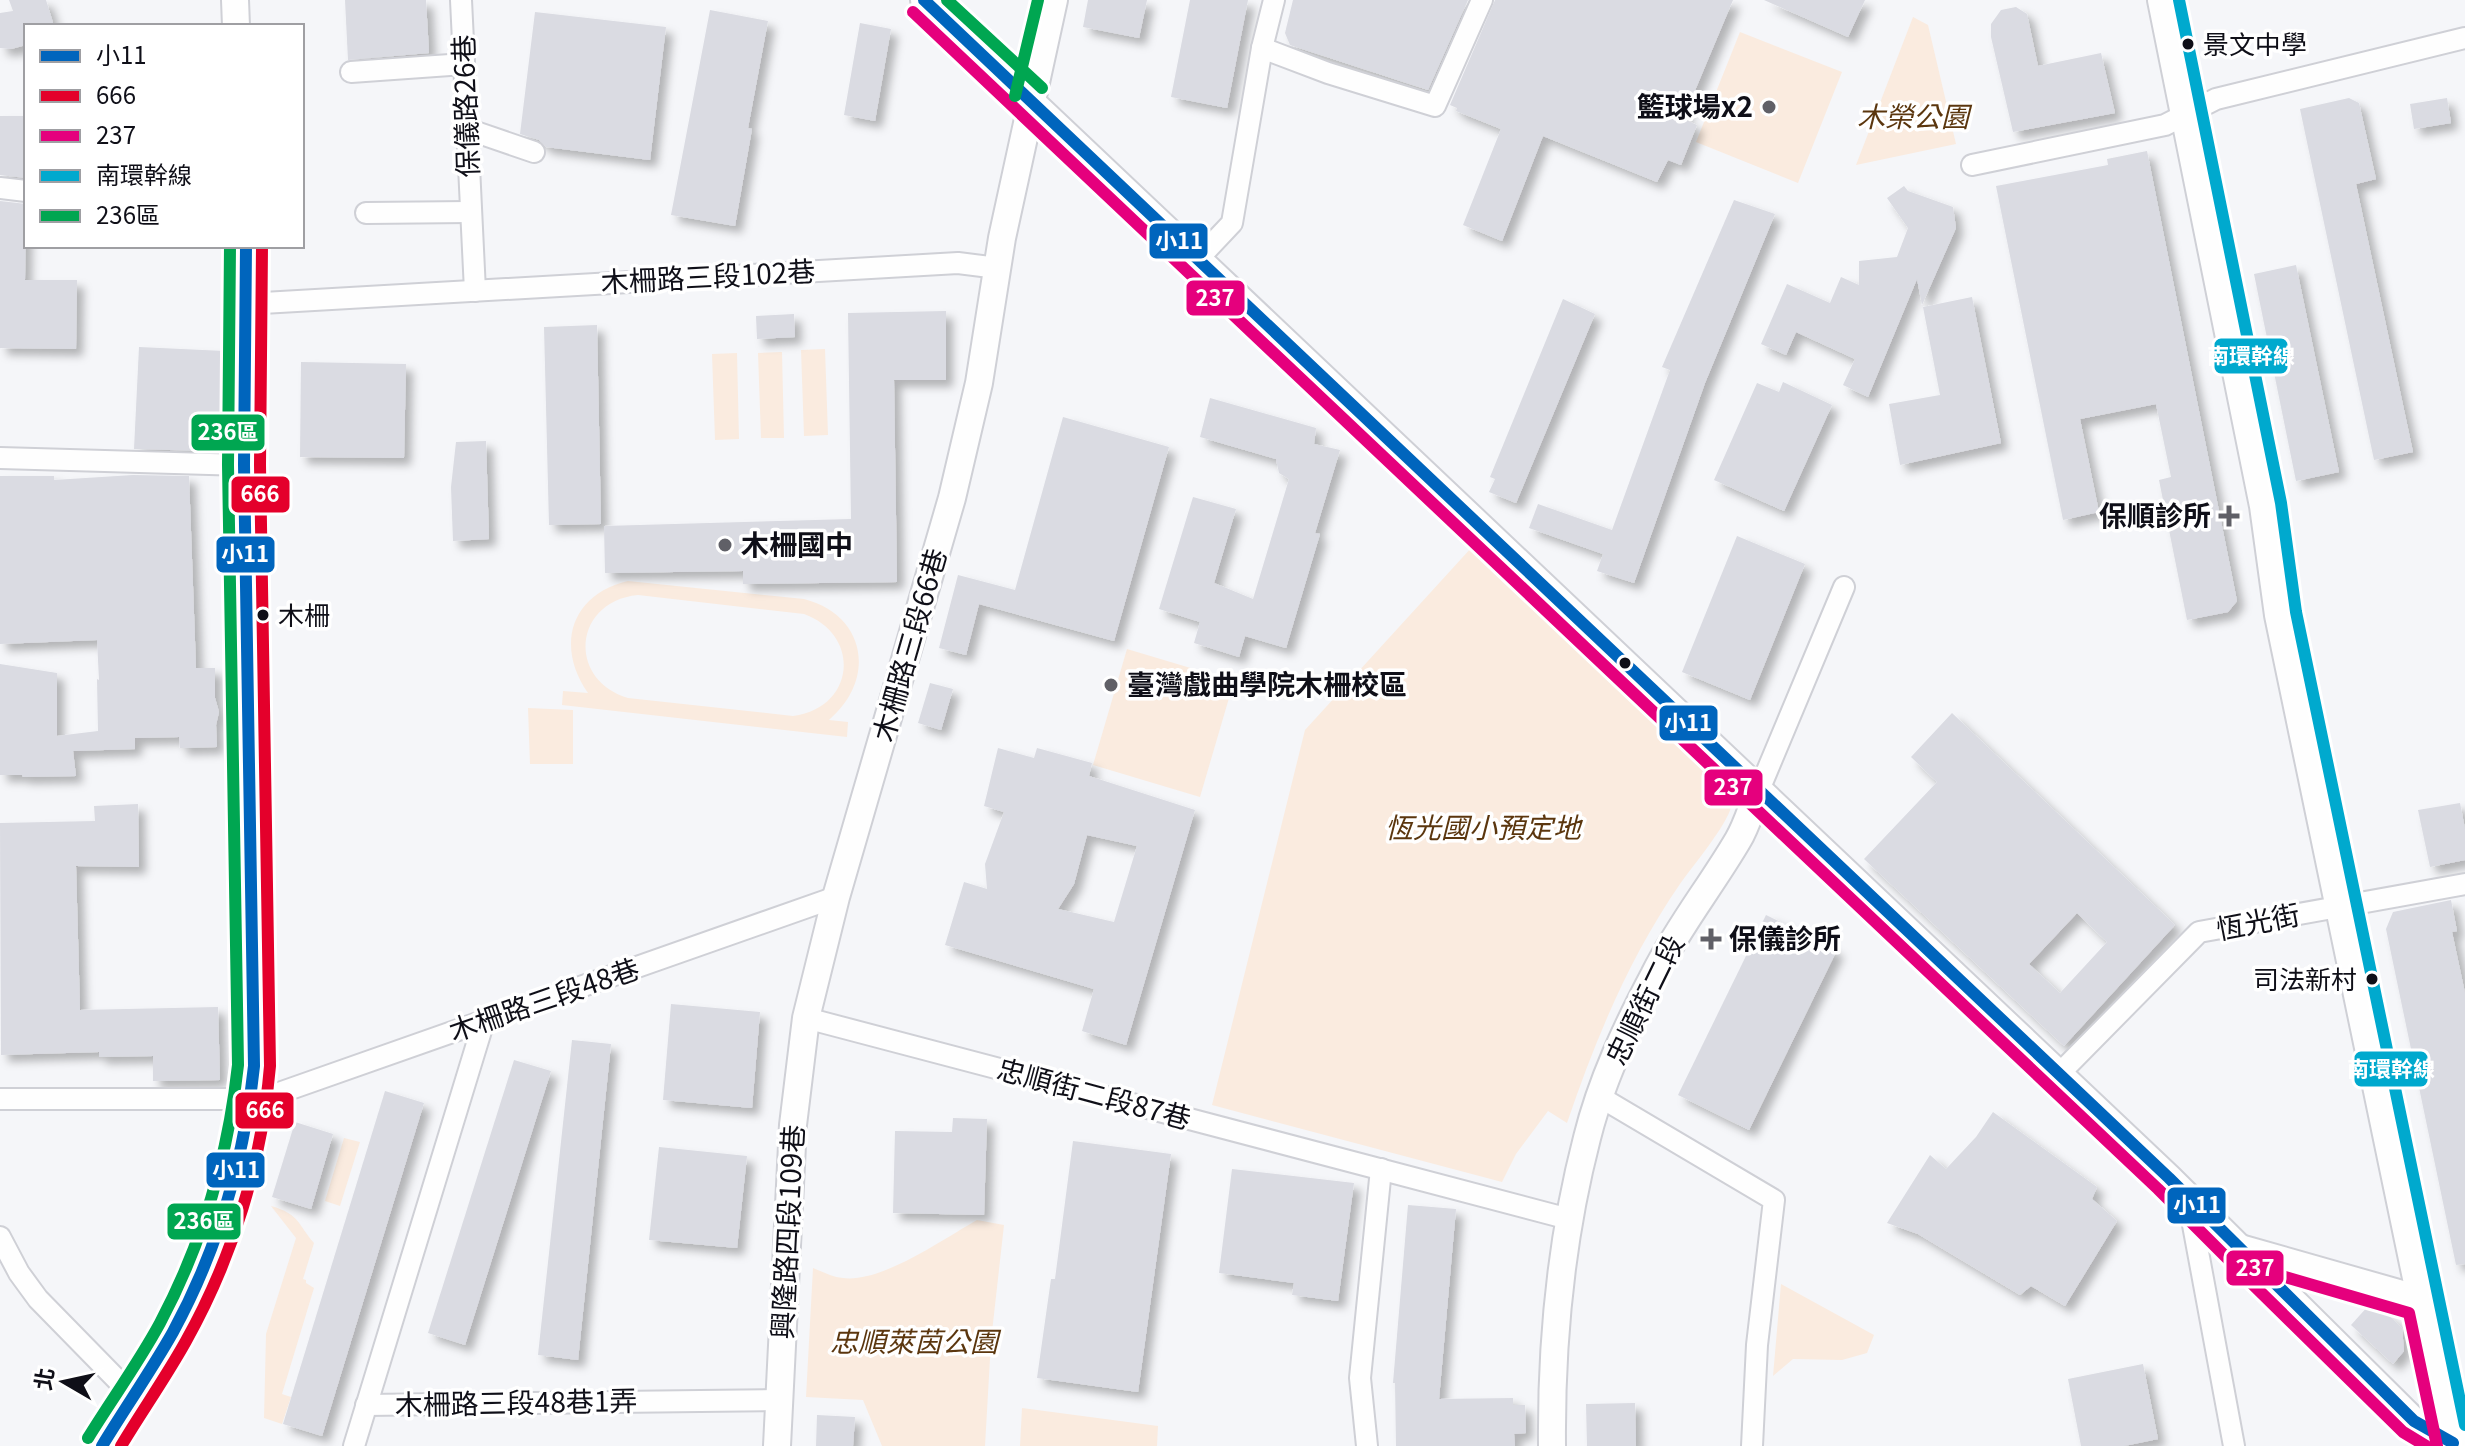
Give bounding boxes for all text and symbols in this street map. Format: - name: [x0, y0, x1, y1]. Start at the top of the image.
- legend: [24, 24, 304, 248]
- place label: 景文中學: [2203, 24, 2307, 61]
- street label: 保儀路26巷: [442, 34, 486, 178]
- text: 小11: [96, 36, 147, 71]
- marker: 景文中學: [2180, 36, 2196, 52]
- text: 666: [96, 76, 136, 111]
- place label: 籃球場x2: [1637, 85, 1753, 125]
- park label: 木榮公園: [1857, 95, 1973, 135]
- marker: 籃球場x2: [1760, 98, 1778, 116]
- text: 237: [96, 116, 136, 151]
- text: 南環幹線: [96, 156, 192, 191]
- text: 236區: [96, 196, 160, 231]
- line badge: 小11: [1148, 222, 1209, 260]
- text: 小11: [1155, 223, 1203, 255]
- street label: 木柵路三段102巷: [600, 249, 816, 301]
- line badge: 237: [1185, 279, 1246, 317]
- text: 237: [1196, 280, 1234, 312]
- line badge: 南環幹線: [2213, 337, 2289, 375]
- text: 南環幹線: [2207, 338, 2295, 370]
- line badge: 236區: [190, 413, 266, 452]
- text: 236區: [198, 414, 258, 446]
- line badge: 666: [230, 475, 291, 514]
- text: 666: [241, 476, 279, 508]
- place label: 保順診所: [2099, 494, 2211, 534]
- marker: 保順診所: [2218, 505, 2240, 527]
- place label: 木柵國中: [741, 523, 853, 563]
- line badge: 小11: [215, 535, 276, 574]
- text: 小11: [221, 536, 269, 568]
- marker: 木柵國中: [716, 536, 734, 554]
- street label: 木柵路三段66巷: [861, 543, 955, 746]
- place label: 木柵: [278, 595, 330, 632]
- marker: 木柵: [255, 607, 271, 623]
- unlabelled marker: [1617, 655, 1633, 671]
- place label: 臺灣戲曲學院木柵校區: [1127, 663, 1407, 703]
- marker: 臺灣戲曲學院木柵校區: [1102, 676, 1120, 694]
- line badge: 小11: [1658, 704, 1719, 742]
- text: 小11: [1664, 705, 1712, 737]
- line badge: 237: [1703, 768, 1764, 807]
- text: 237: [1714, 769, 1752, 801]
- park label: 恆光國小預定地: [1385, 806, 1584, 846]
- street label: 恆光街: [2213, 892, 2303, 948]
- place label: 保儀診所: [1729, 917, 1841, 957]
- street label: 忠順街二段: [1595, 927, 1692, 1071]
- marker: 保儀診所: [1700, 928, 1722, 950]
- street label: 木柵路三段48巷: [443, 947, 644, 1049]
- place label: 司法新村: [2253, 959, 2357, 996]
- marker: 司法新村: [2364, 971, 2380, 987]
- street label: 忠順街二段87巷: [993, 1047, 1196, 1137]
- line badge: 南環幹線: [2353, 1050, 2429, 1088]
- text: 南環幹線: [2347, 1051, 2435, 1083]
- line badge: 666: [234, 1091, 295, 1130]
- text: 666: [246, 1092, 284, 1124]
- street label: 興隆路四段109巷: [760, 1124, 812, 1340]
- line badge: 小11: [205, 1151, 266, 1189]
- text: 小11: [212, 1152, 260, 1184]
- line badge: 小11: [2166, 1186, 2227, 1225]
- text: 小11: [2173, 1187, 2221, 1219]
- line badge: 236區: [166, 1202, 242, 1241]
- text: 236區: [174, 1203, 234, 1235]
- line badge: 237: [2225, 1249, 2285, 1287]
- text: 237: [2236, 1250, 2274, 1282]
- park label: 忠順萊茵公園: [830, 1320, 1002, 1360]
- north arrow: [24, 1342, 104, 1422]
- text: 北: [25, 1365, 60, 1392]
- street label: 木柵路三段48巷1弄: [394, 1379, 638, 1423]

